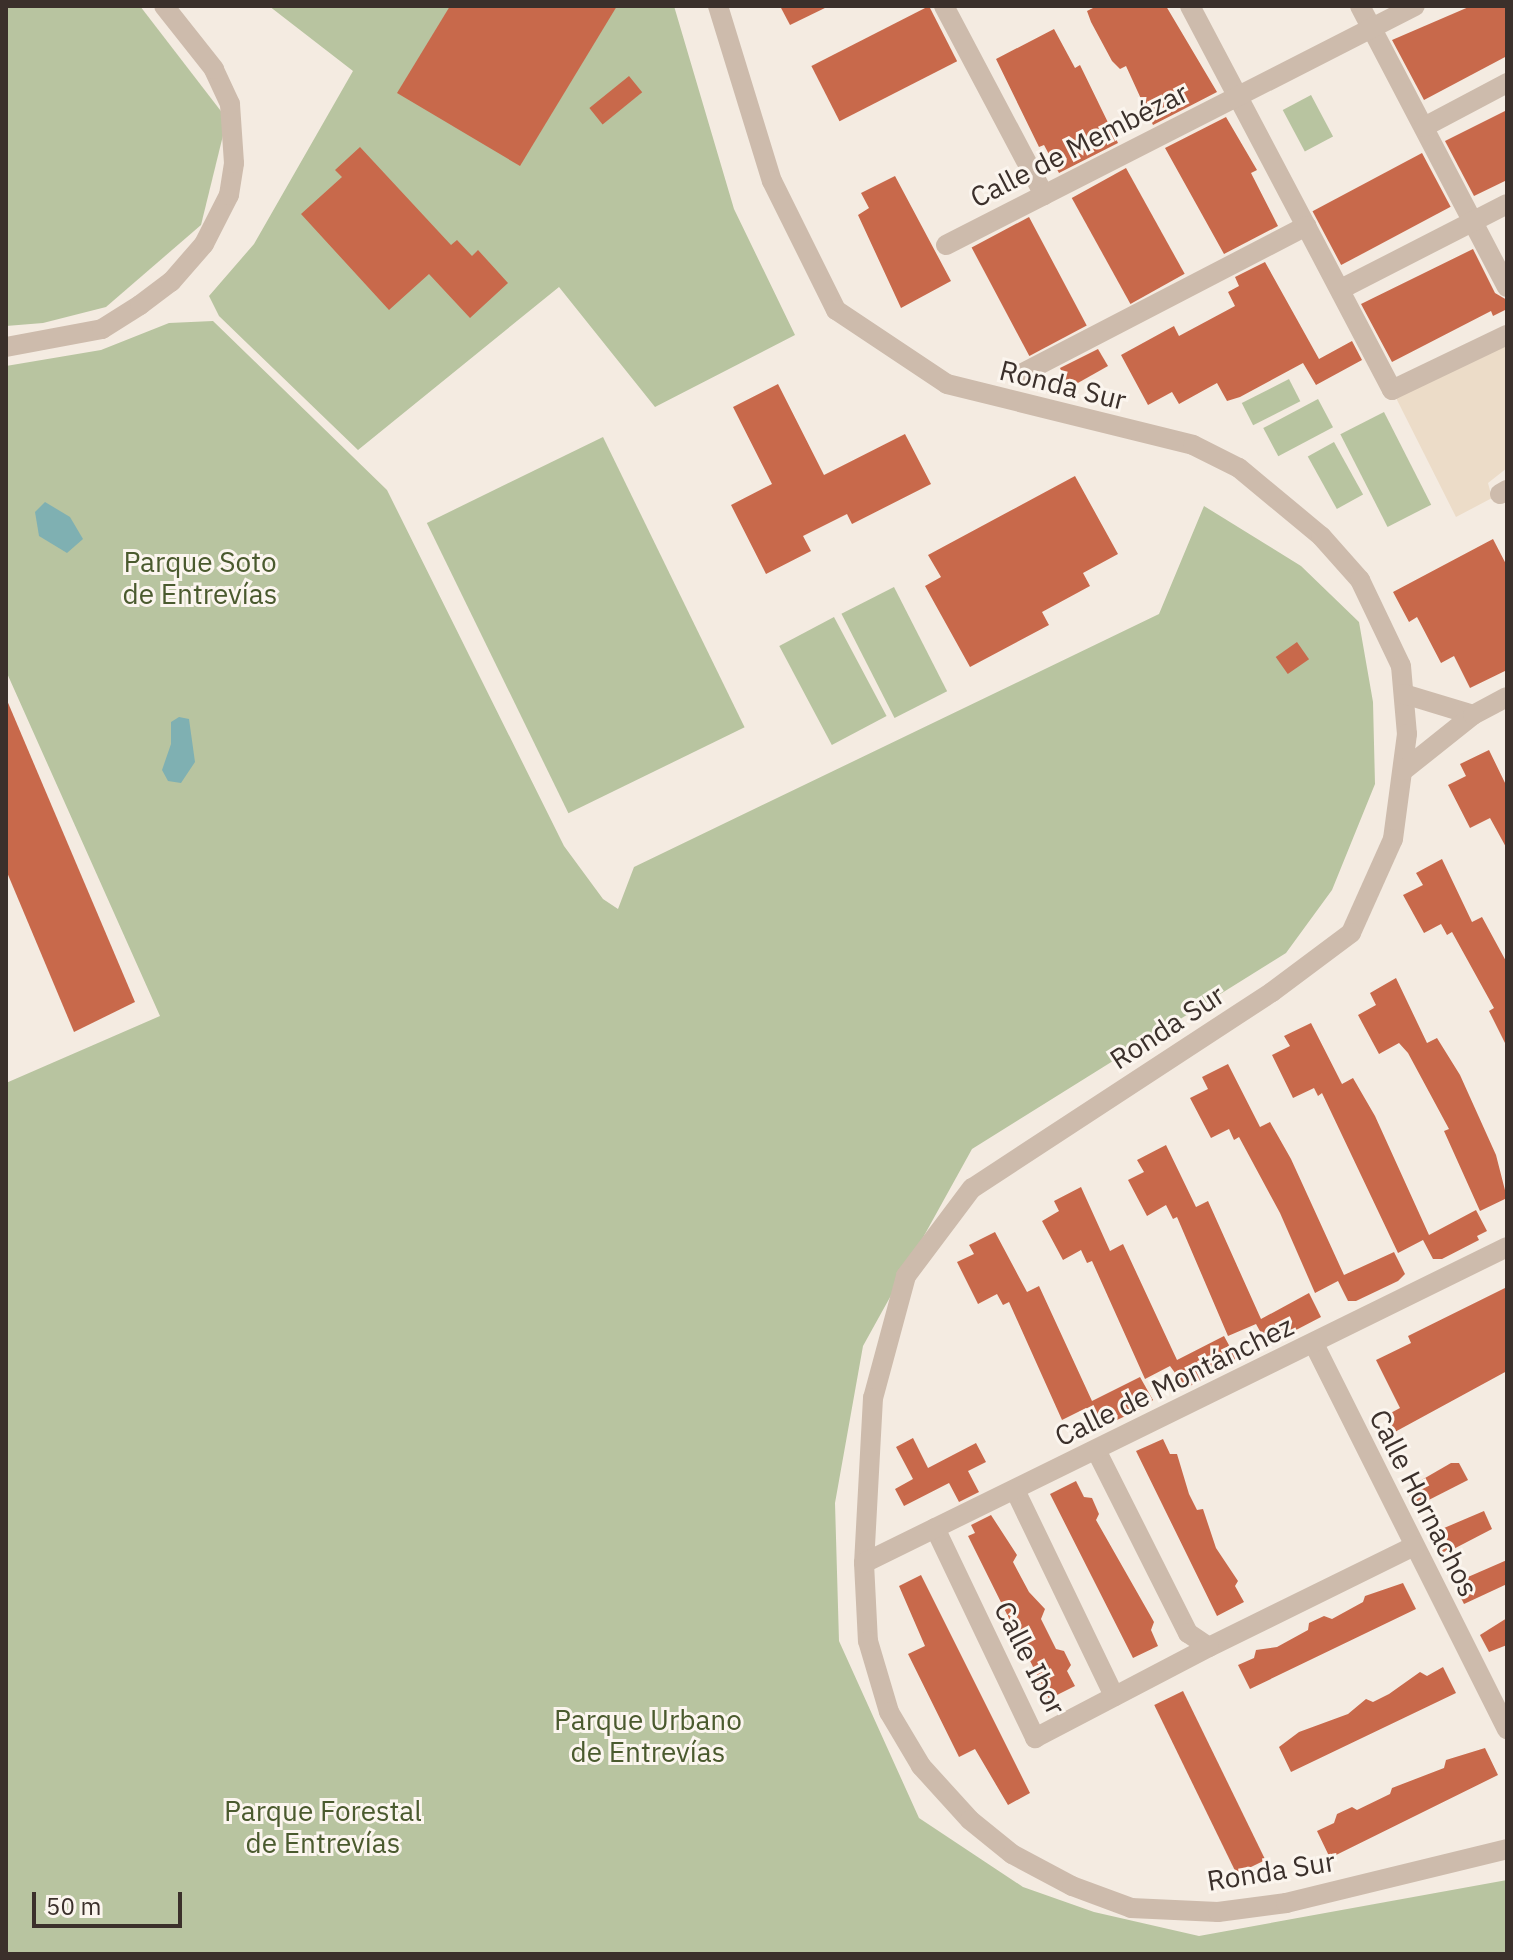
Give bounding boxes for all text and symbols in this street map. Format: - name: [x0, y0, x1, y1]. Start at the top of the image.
- street label: Calle de Membézar: [965, 76, 1193, 214]
- street label: Ronda Sur: [996, 353, 1130, 417]
- park label: Parque Soto de Entrevías: [123, 545, 277, 611]
- street label: Ronda Sur: [1104, 978, 1230, 1076]
- street label: Calle de Montánchez: [1049, 1309, 1299, 1453]
- street label: Calle Hornachos: [1362, 1404, 1486, 1602]
- street label: Calle Ibor: [987, 1596, 1073, 1720]
- park label: Parque Urbano de Entrevías: [554, 1703, 742, 1769]
- park label: Parque Forestal de Entrevías: [224, 1794, 422, 1860]
- street label: Ronda Sur: [1205, 1844, 1337, 1898]
- scale bar: [36, 1876, 186, 1926]
- text: 50 m: [46, 1890, 101, 1922]

